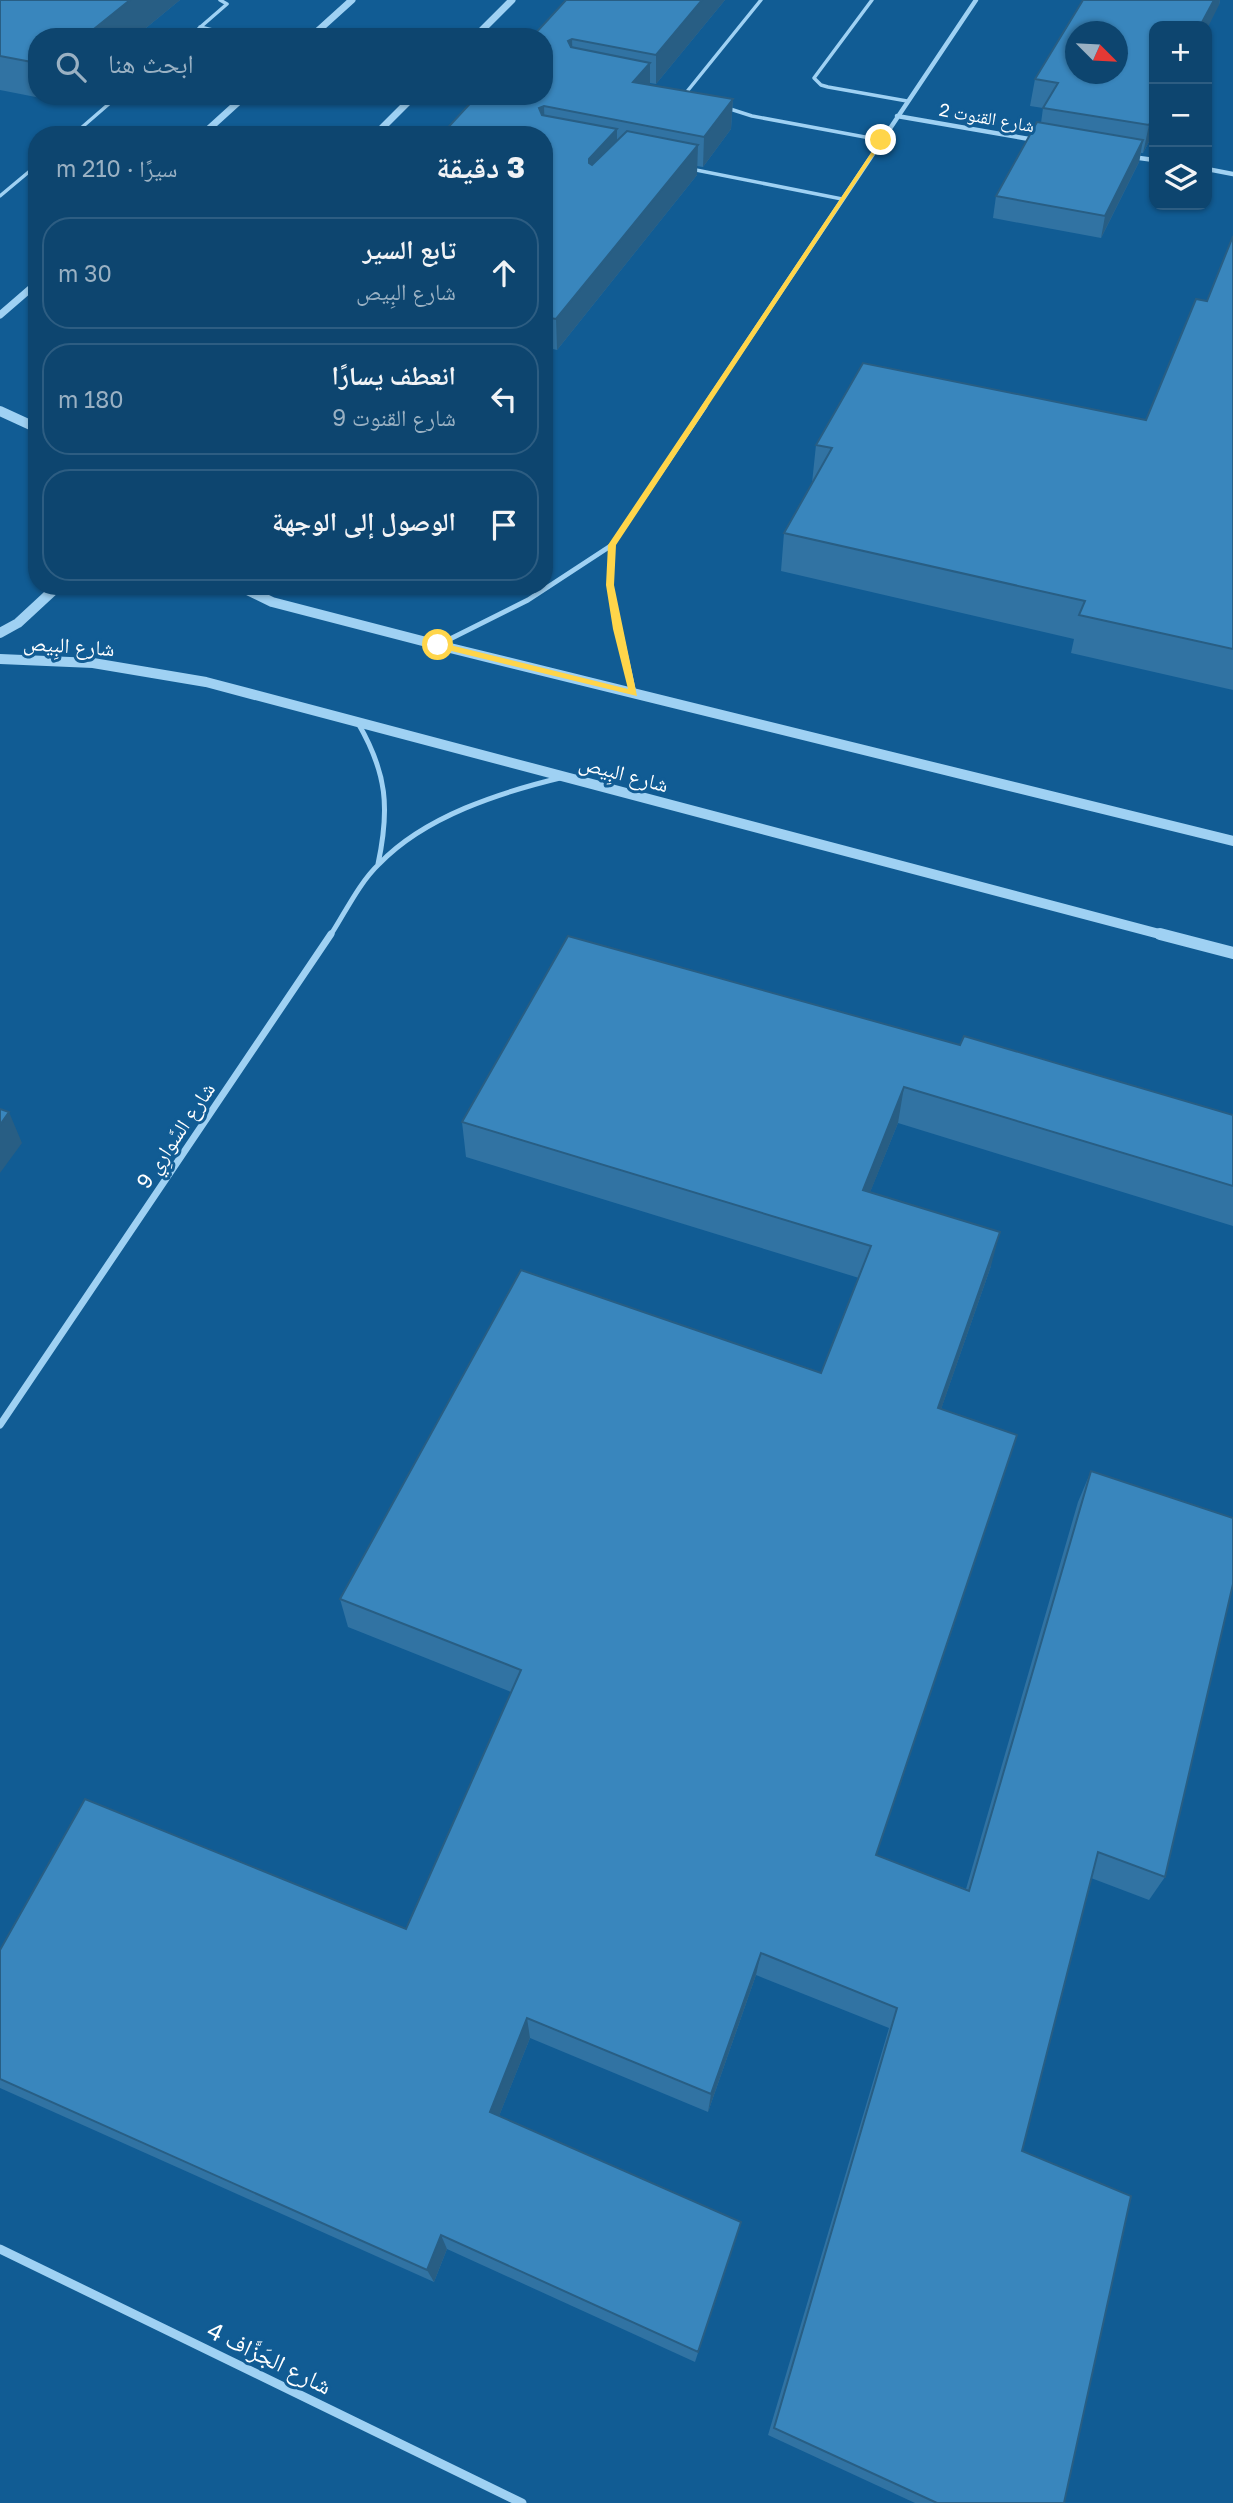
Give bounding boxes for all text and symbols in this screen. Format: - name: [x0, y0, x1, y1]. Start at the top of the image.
- north arrow: [1065, 21, 1128, 84]
- map controls: [1149, 21, 1212, 210]
- button: +: [1149, 21, 1212, 84]
- search box: [28, 28, 553, 105]
- icon: search: [52, 48, 90, 86]
- text: ابحث هنا: [108, 48, 194, 79]
- button: −: [1149, 84, 1212, 147]
- street label: شارع القنوت 2: [937, 98, 1036, 137]
- route end: [865, 124, 896, 155]
- button: layers: [1149, 147, 1212, 210]
- text: 3 دقيقة: [436, 149, 525, 185]
- text: سيرًا · 210 m: [56, 154, 177, 182]
- text: تابع السير: [363, 234, 456, 265]
- icon: ahead: [485, 254, 523, 292]
- text: 30 m: [58, 259, 112, 287]
- text: شارع البِيص: [356, 277, 456, 305]
- text: انعطف يسارًا: [332, 360, 456, 391]
- icon: left: [485, 380, 523, 418]
- text: 180 m: [58, 385, 124, 413]
- text: شارع القنوت 9: [332, 403, 456, 431]
- text: الوصول إلى الوجهة: [272, 506, 456, 537]
- icon: arrive: [485, 506, 523, 544]
- street label: شارع البِيص: [22, 629, 115, 664]
- route start: [422, 629, 453, 660]
- street label: شارع البِيص: [576, 749, 672, 800]
- street label: شارع السَّوارِي 9: [130, 1077, 224, 1195]
- street label: شارع الجَزَّاف 4: [202, 2314, 337, 2401]

